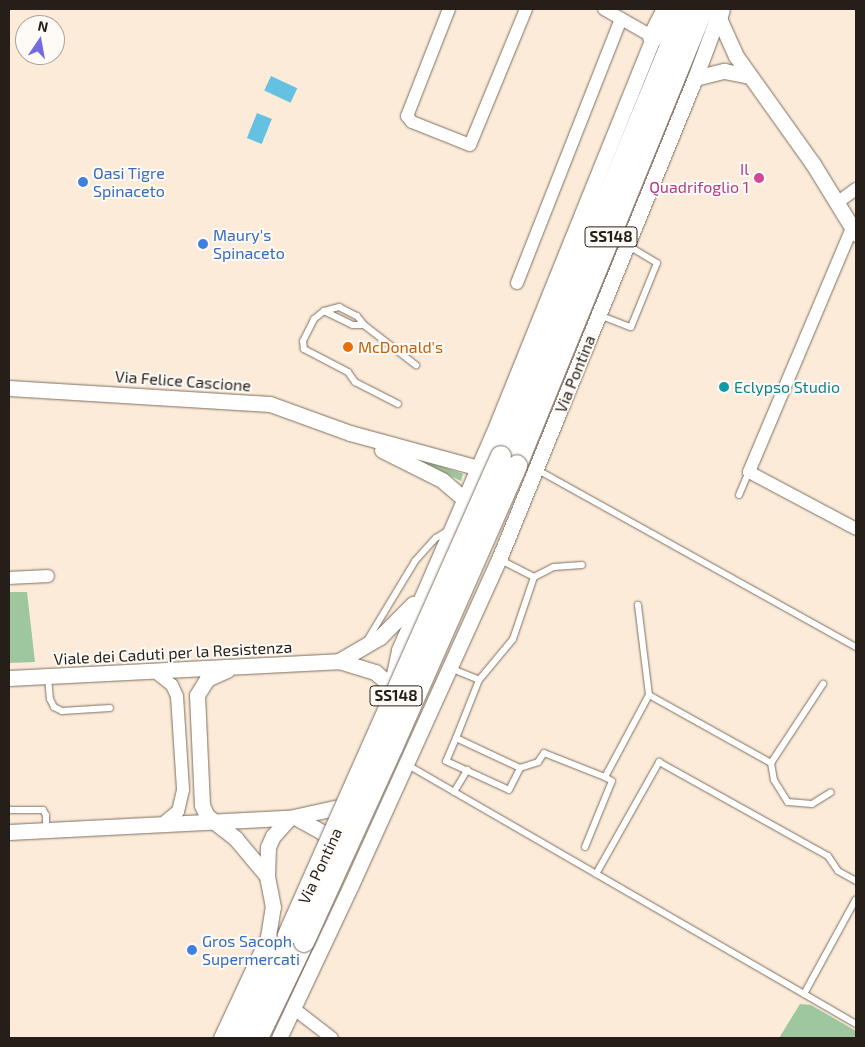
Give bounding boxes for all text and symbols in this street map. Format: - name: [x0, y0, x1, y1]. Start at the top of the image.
- north arrow: [15, 15, 65, 65]
- text: N: [36, 16, 50, 35]
- place label: Il Quadrifoglio 1: [649, 159, 749, 197]
- place label: Oasi Tigre Spinaceto: [93, 163, 165, 201]
- marker: Il Quadrifoglio 1: [753, 172, 765, 184]
- marker: Oasi Tigre Spinaceto: [77, 176, 89, 188]
- road number: SS148: [584, 224, 638, 250]
- place label: Maury's Spinaceto: [213, 225, 285, 263]
- marker: Maury's Spinaceto: [197, 238, 209, 250]
- street label: Via Pontina: [551, 332, 599, 416]
- place label: McDonald's: [358, 337, 443, 357]
- marker: McDonald's: [342, 341, 354, 353]
- street label: Via Felice Cascione: [114, 367, 252, 395]
- place label: Eclypso Studio: [734, 377, 840, 397]
- marker: Eclypso Studio: [718, 381, 730, 393]
- street label: Viale dei Caduti per la Resistenza: [53, 637, 293, 669]
- road number: SS148: [368, 684, 424, 708]
- street label: Via Pontina: [294, 825, 346, 907]
- place label: Gros Sacoph Supermercati: [202, 931, 300, 969]
- marker: Gros Sacoph Supermercati: [186, 944, 198, 956]

